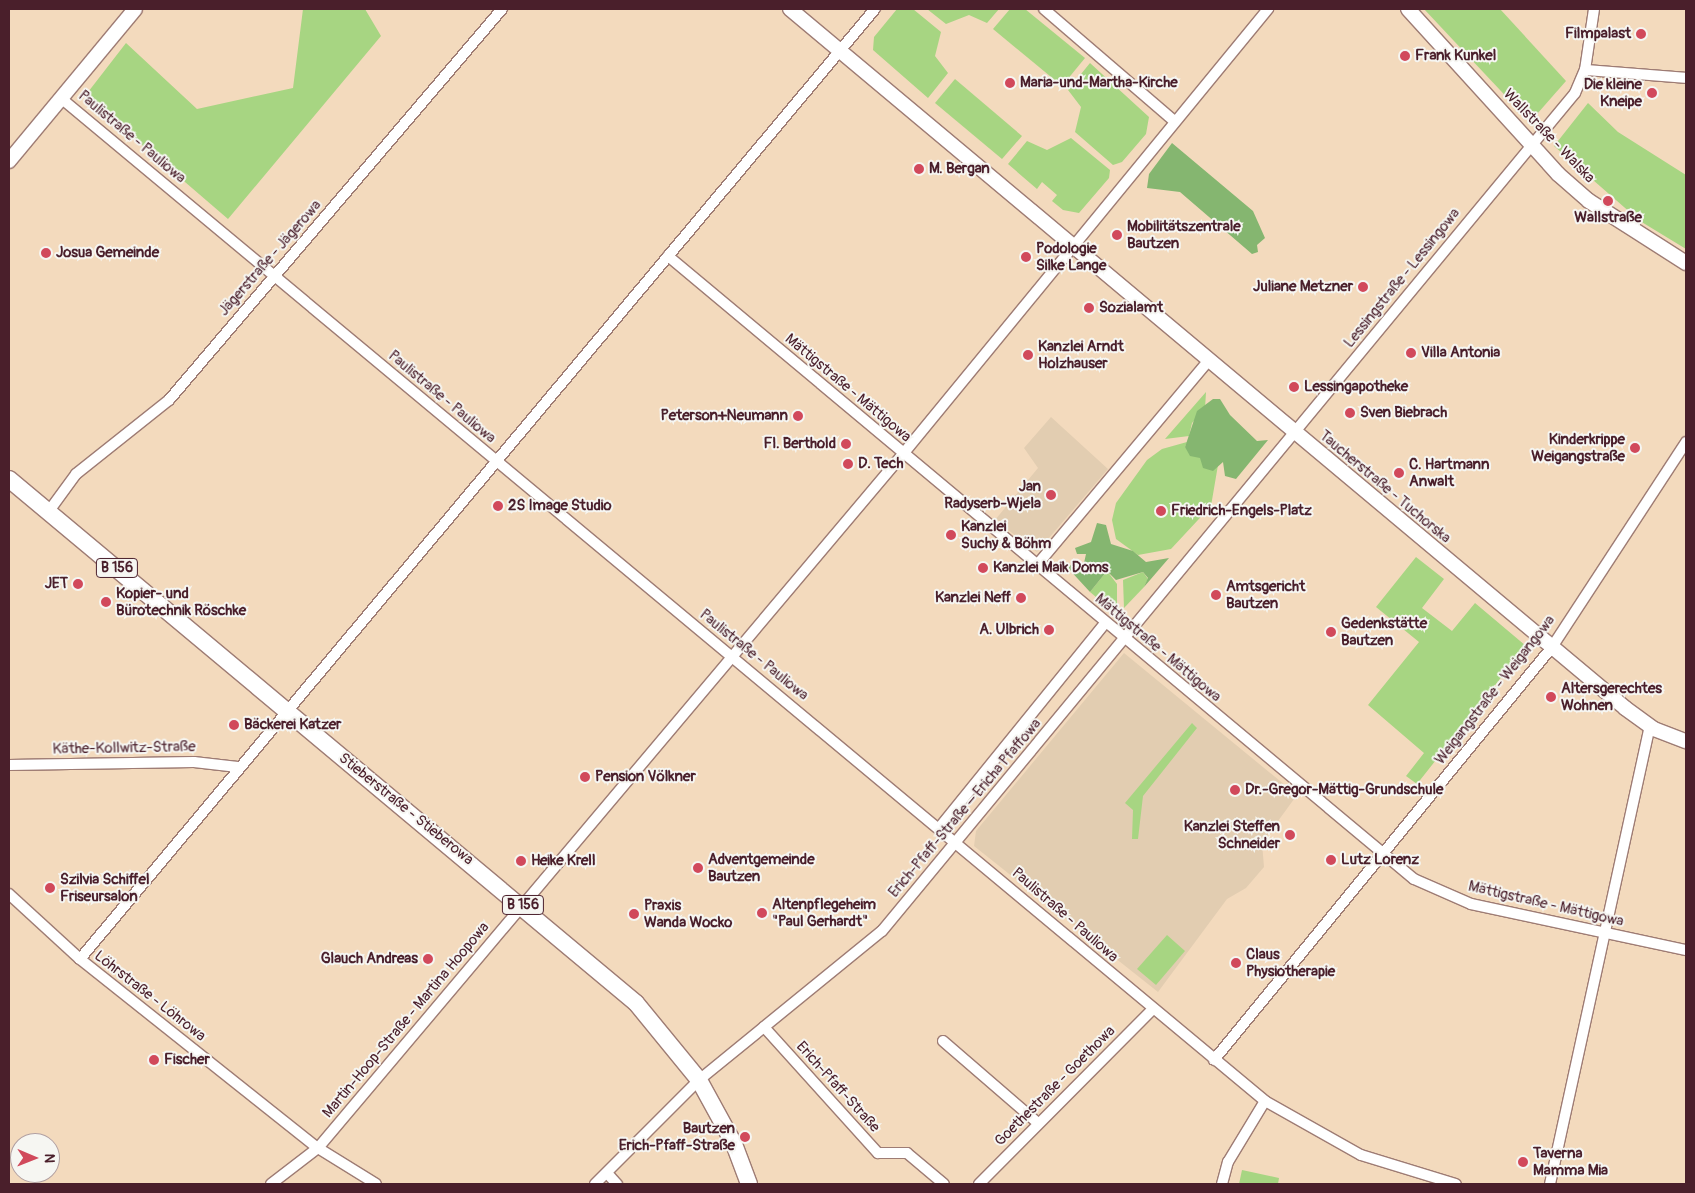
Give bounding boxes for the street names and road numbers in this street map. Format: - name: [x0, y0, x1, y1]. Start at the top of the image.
- street label: Wallstraße - Walska: [1500, 85, 1598, 187]
- street label: Paulistraße - Pauliowa: [75, 87, 189, 187]
- street label: Jägerstraße - Jägerowa: [215, 196, 325, 320]
- street label: Lessingstraße - Lessingowa: [1340, 205, 1464, 351]
- street label: Mättigstraße - Mättigowa: [781, 330, 915, 446]
- street label: Paulistraße - Pauliowa: [385, 347, 499, 447]
- street label: Taucherstraße - Tuchorska: [1316, 427, 1454, 547]
- road number: B 156: [96, 556, 138, 580]
- street label: Mättigstraße - Mättigowa: [1091, 590, 1225, 706]
- street label: Paulistraße - Pauliowa: [696, 606, 812, 704]
- street label: Weigangstraße - Weigangowa: [1431, 612, 1559, 768]
- street label: Erich-Pfaff-Straße – Ericha Pfaffowa: [885, 715, 1045, 901]
- street label: Käthe-Kollwitz-Straße: [52, 738, 196, 758]
- street label: Stieberstraße - Stieberowa: [335, 749, 477, 869]
- street label: Paulistraße - Pauliowa: [1008, 864, 1122, 966]
- street label: Mättigstraße - Mättigowa: [1466, 877, 1626, 931]
- road number: B 156: [502, 894, 544, 916]
- street label: Martin-Hoop-Straße - Martina Hoopowa: [319, 919, 493, 1121]
- street label: Löhrstraße - Löhrowa: [91, 947, 209, 1045]
- street label: Goethestraße - Goethowa: [991, 1022, 1119, 1150]
- street label: Erich-Pfaff-Straße: [792, 1038, 884, 1136]

